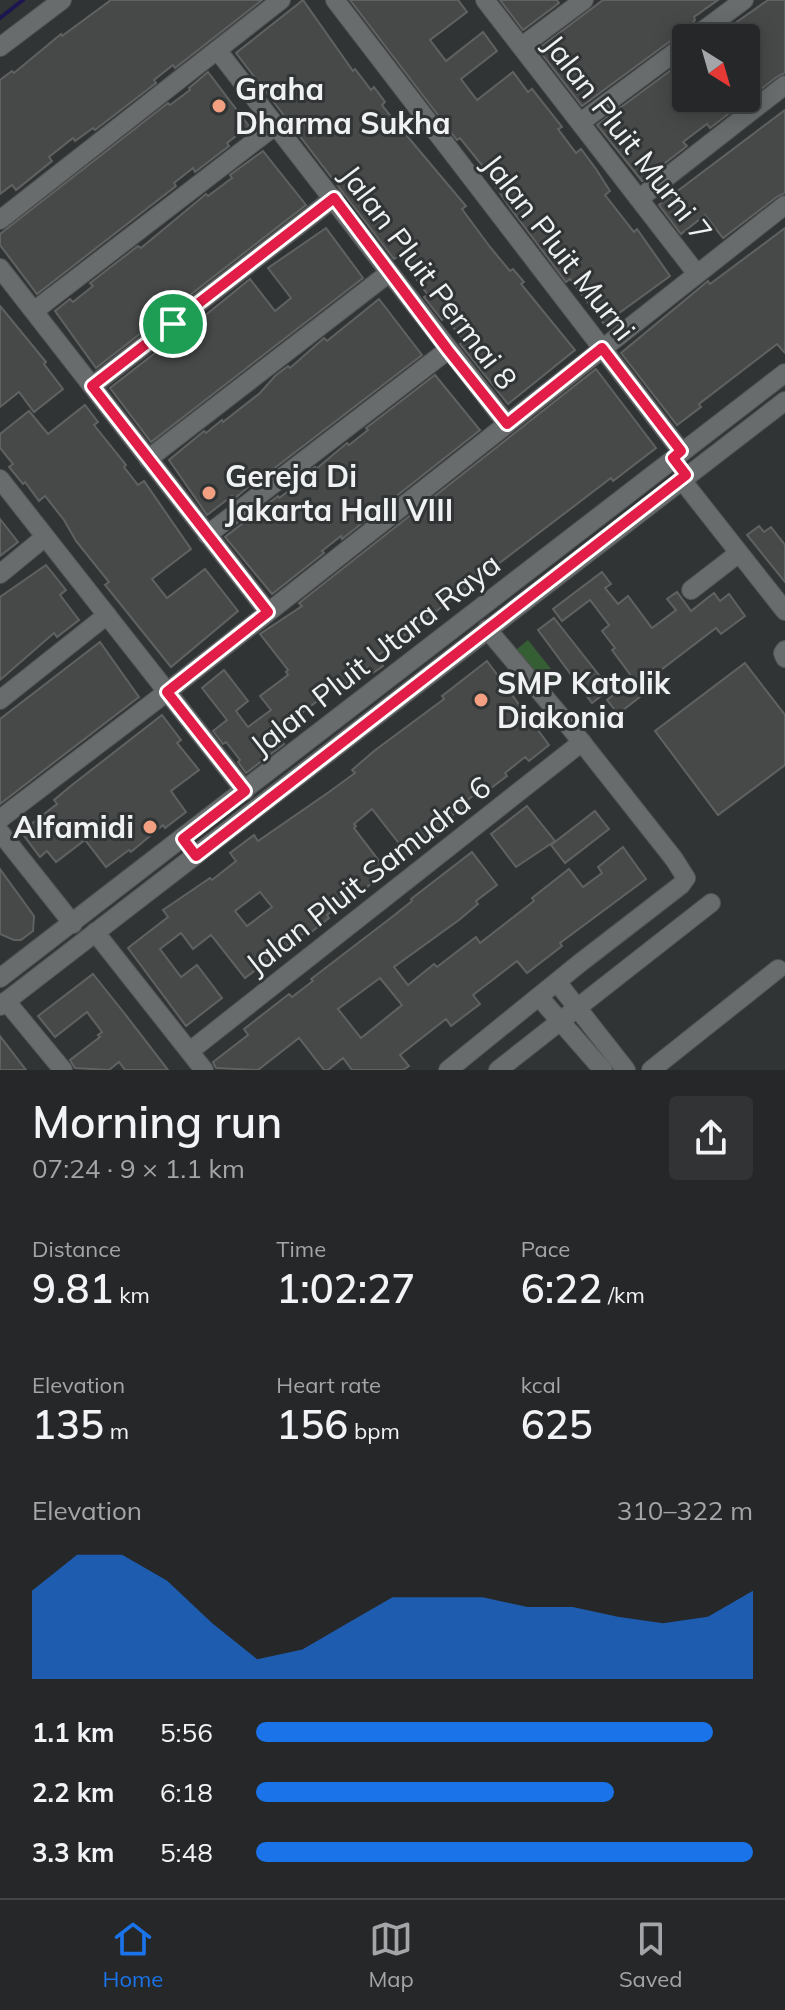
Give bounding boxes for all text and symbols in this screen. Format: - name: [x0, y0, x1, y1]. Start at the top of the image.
- north arrow: [672, 24, 760, 112]
- map controls: [672, 24, 760, 112]
- street label: Jalan Pluit Murni 7: [536, 27, 720, 249]
- place label: Graha Dharma Sukha: [235, 70, 451, 142]
- marker: Graha Dharma Sukha: [210, 97, 228, 115]
- street label: Jalan Pluit Murni: [475, 147, 643, 347]
- street label: Jalan Pluit Permai 8: [332, 157, 526, 397]
- pin: [139, 290, 207, 358]
- icon: arrive: [151, 302, 195, 346]
- place label: Gereja Di Jakarta Hall VIII: [225, 457, 453, 529]
- marker: Gereja Di Jakarta Hall VIII: [200, 484, 218, 502]
- street label: Jalan Pluit Utara Raya: [242, 545, 508, 763]
- place label: SMP Katolik Diakonia: [497, 664, 672, 736]
- marker: SMP Katolik Diakonia: [472, 691, 490, 709]
- street label: Jalan Pluit Samudra 6: [238, 767, 498, 983]
- place label: Alfamidi: [13, 808, 134, 846]
- marker: Alfamidi: [141, 818, 159, 836]
- text: Morning run: [32, 1094, 282, 1149]
- button: share: [669, 1096, 753, 1180]
- text: 07:24 · 9 × 1.1 km: [32, 1152, 245, 1185]
- text: Distance: [32, 1235, 121, 1263]
- text: Time: [276, 1235, 326, 1263]
- text: Pace: [521, 1235, 570, 1263]
- text: 9.81: [32, 1263, 113, 1313]
- text: 1:02:27: [276, 1263, 415, 1313]
- text: 6:22: [521, 1263, 602, 1313]
- text: km: [113, 1281, 150, 1309]
- text: /km: [602, 1281, 645, 1309]
- text: Elevation: [32, 1371, 125, 1399]
- text: Heart rate: [276, 1371, 381, 1399]
- text: kcal: [521, 1371, 561, 1399]
- text: 135: [32, 1399, 104, 1449]
- text: 156: [276, 1399, 348, 1449]
- text: 625: [521, 1399, 593, 1449]
- text: m: [104, 1417, 129, 1445]
- text: bpm: [348, 1417, 400, 1445]
- text: Elevation: [32, 1494, 142, 1527]
- text: 310–322 m: [617, 1494, 753, 1527]
- text: 1.1 km: [32, 1716, 115, 1749]
- text: 5:56: [160, 1716, 213, 1749]
- text: 2.2 km: [32, 1776, 115, 1809]
- text: 6:18: [160, 1776, 213, 1809]
- text: 3.3 km: [32, 1836, 115, 1869]
- text: 5:48: [160, 1836, 213, 1869]
- tab: Home: [103, 1917, 163, 1993]
- tab: Map: [368, 1917, 414, 1993]
- tab: Saved: [619, 1917, 682, 1993]

